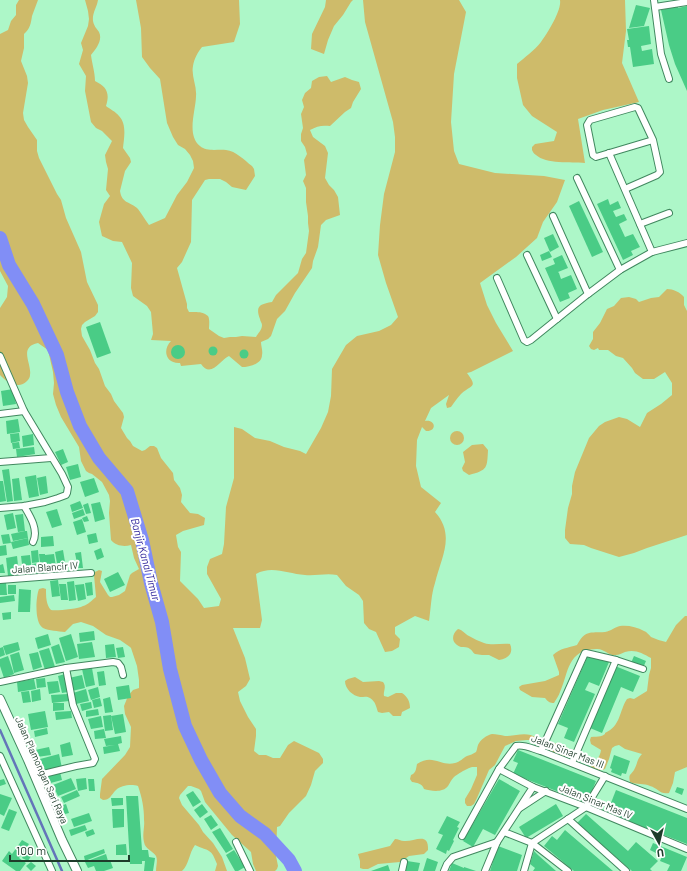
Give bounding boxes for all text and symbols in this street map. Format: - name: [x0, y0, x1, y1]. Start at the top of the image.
- water label: Banjir Kanal Timur: [129, 516, 164, 603]
- street label: Jalan Blancir IV: [11, 559, 79, 575]
- street label: Jalan Plamongan Sari Raya: [13, 715, 71, 825]
- street label: Jalan Sinar Mas III: [530, 732, 606, 770]
- street label: Jalan Sinar Mas IV: [558, 781, 634, 821]
- north arrow: [639, 823, 679, 863]
- scale bar: [10, 837, 129, 863]
- text: 100 m: [16, 843, 46, 857]
- text: U: [656, 846, 665, 860]

